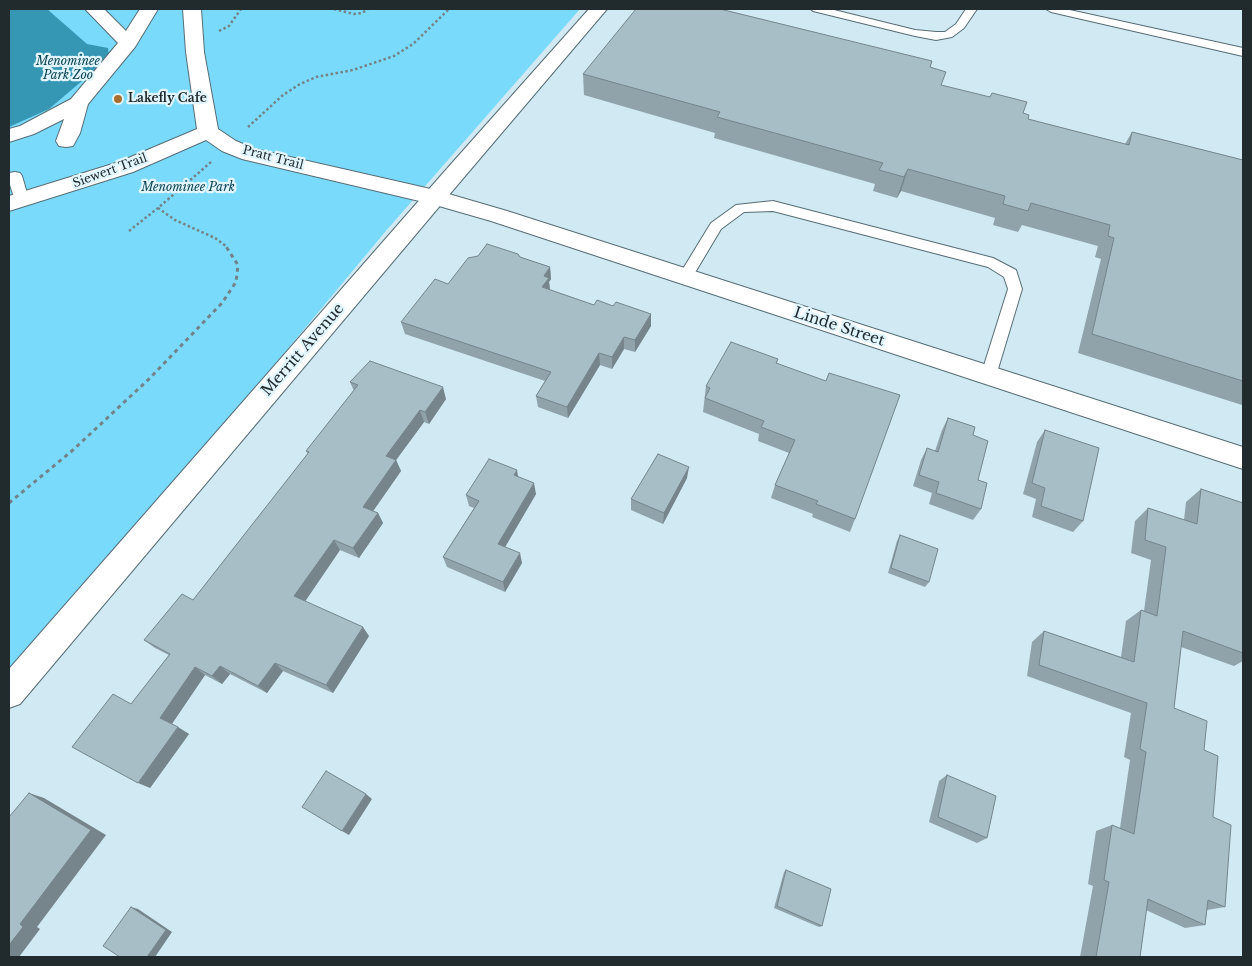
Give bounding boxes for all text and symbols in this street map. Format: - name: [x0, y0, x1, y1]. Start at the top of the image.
- park label: Menominee Park Zoo: [36, 55, 100, 83]
- place label: Lakefly Cafe: [128, 92, 207, 106]
- marker: Lakefly Cafe: [112, 93, 124, 105]
- street label: Pratt Trail: [241, 143, 305, 173]
- street label: Siewert Trail: [71, 151, 149, 191]
- park label: Menominee Park: [141, 181, 235, 195]
- street label: Merritt Avenue: [258, 300, 348, 400]
- street label: Linde Street: [791, 304, 887, 350]

